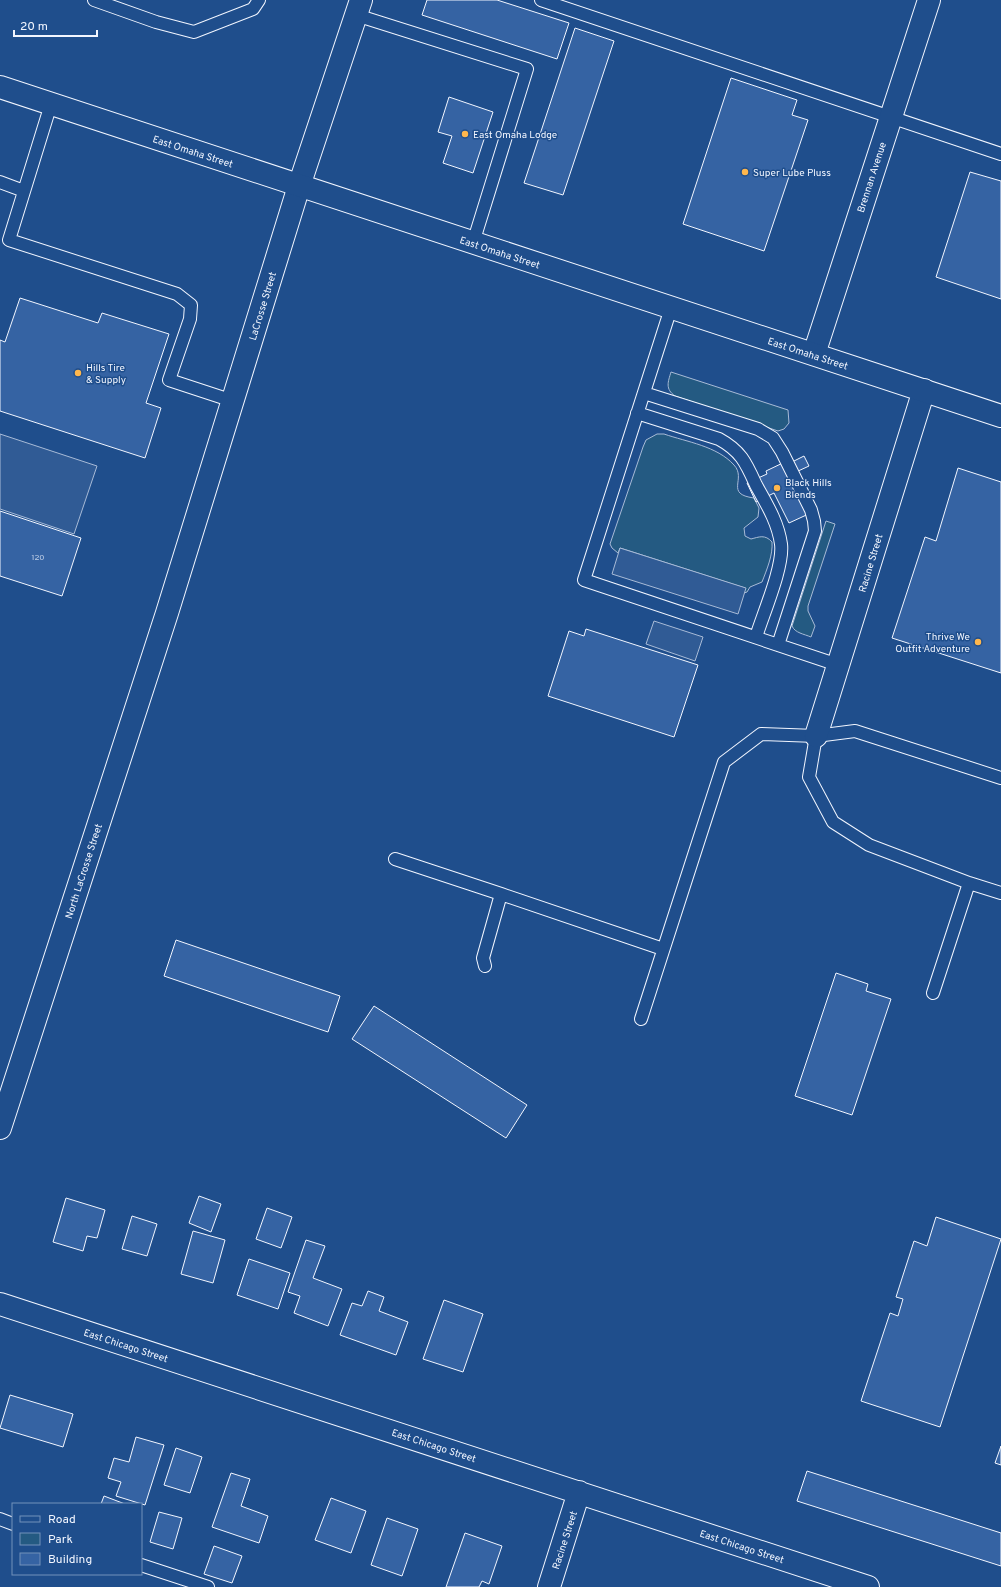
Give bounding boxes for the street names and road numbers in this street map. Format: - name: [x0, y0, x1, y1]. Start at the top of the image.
- street label: East Omaha Street: [151, 133, 235, 172]
- street label: Brennan Avenue: [855, 140, 890, 214]
- street label: East Omaha Street: [458, 234, 542, 273]
- street label: LaCrosse Street: [247, 270, 280, 342]
- street label: East Omaha Street: [766, 335, 850, 374]
- street label: Racine Street: [856, 532, 887, 594]
- street label: North LaCrosse Street: [63, 822, 106, 921]
- street label: East Chicago Street: [82, 1327, 170, 1366]
- street label: East Chicago Street: [390, 1427, 478, 1466]
- street label: Racine Street: [550, 1509, 581, 1571]
- street label: East Chicago Street: [698, 1528, 786, 1567]

